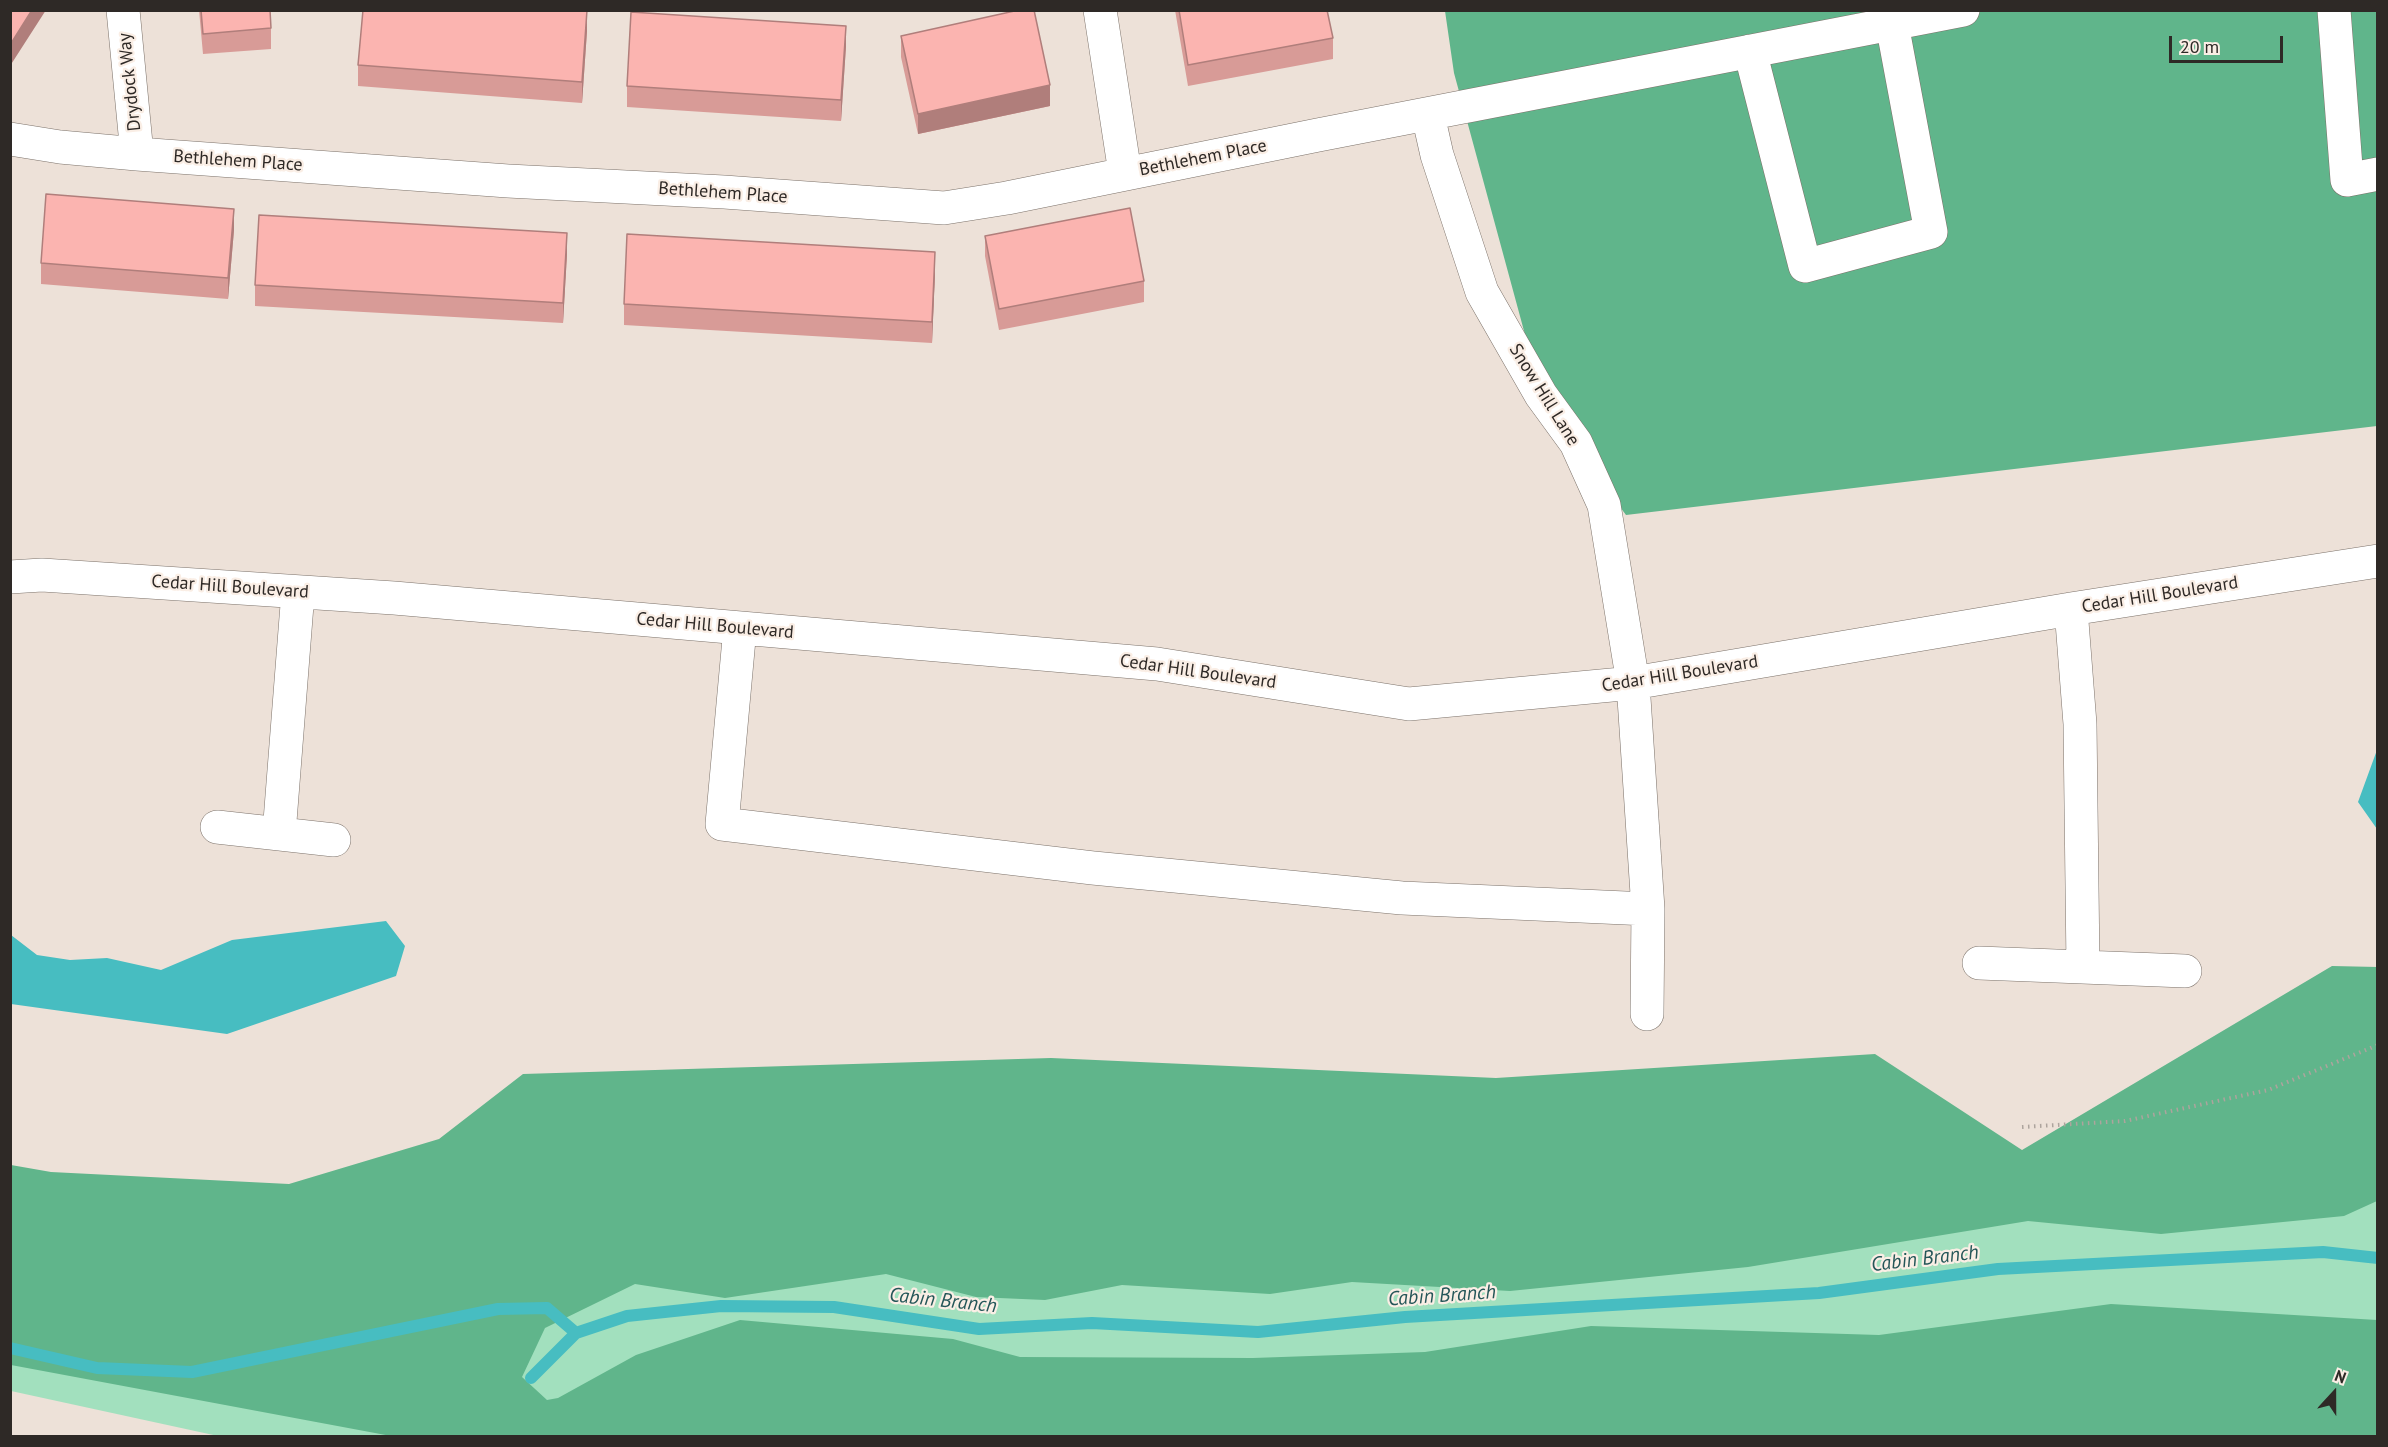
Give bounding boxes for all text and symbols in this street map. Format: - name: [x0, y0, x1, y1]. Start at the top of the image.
- scale bar: [2172, 24, 2286, 62]
- street label: Drydock Way: [114, 32, 146, 132]
- text: 20 m: [2180, 35, 2219, 58]
- street label: Bethlehem Place: [1137, 135, 1269, 181]
- street label: Bethlehem Place: [173, 146, 303, 176]
- street label: Bethlehem Place: [658, 178, 788, 208]
- street label: Snow Hill Lane: [1504, 340, 1584, 450]
- street label: Cedar Hill Boulevard: [151, 571, 309, 603]
- street label: Cedar Hill Boulevard: [2080, 572, 2240, 618]
- street label: Cedar Hill Boulevard: [635, 608, 795, 644]
- street label: Cedar Hill Boulevard: [1118, 650, 1278, 694]
- street label: Cedar Hill Boulevard: [1600, 651, 1760, 697]
- water label: Cabin Branch: [1870, 1241, 1980, 1277]
- water label: Cabin Branch: [1387, 1280, 1497, 1312]
- water label: Cabin Branch: [888, 1283, 998, 1319]
- north arrow: [2304, 1363, 2364, 1423]
- text: N: [2332, 1365, 2349, 1387]

